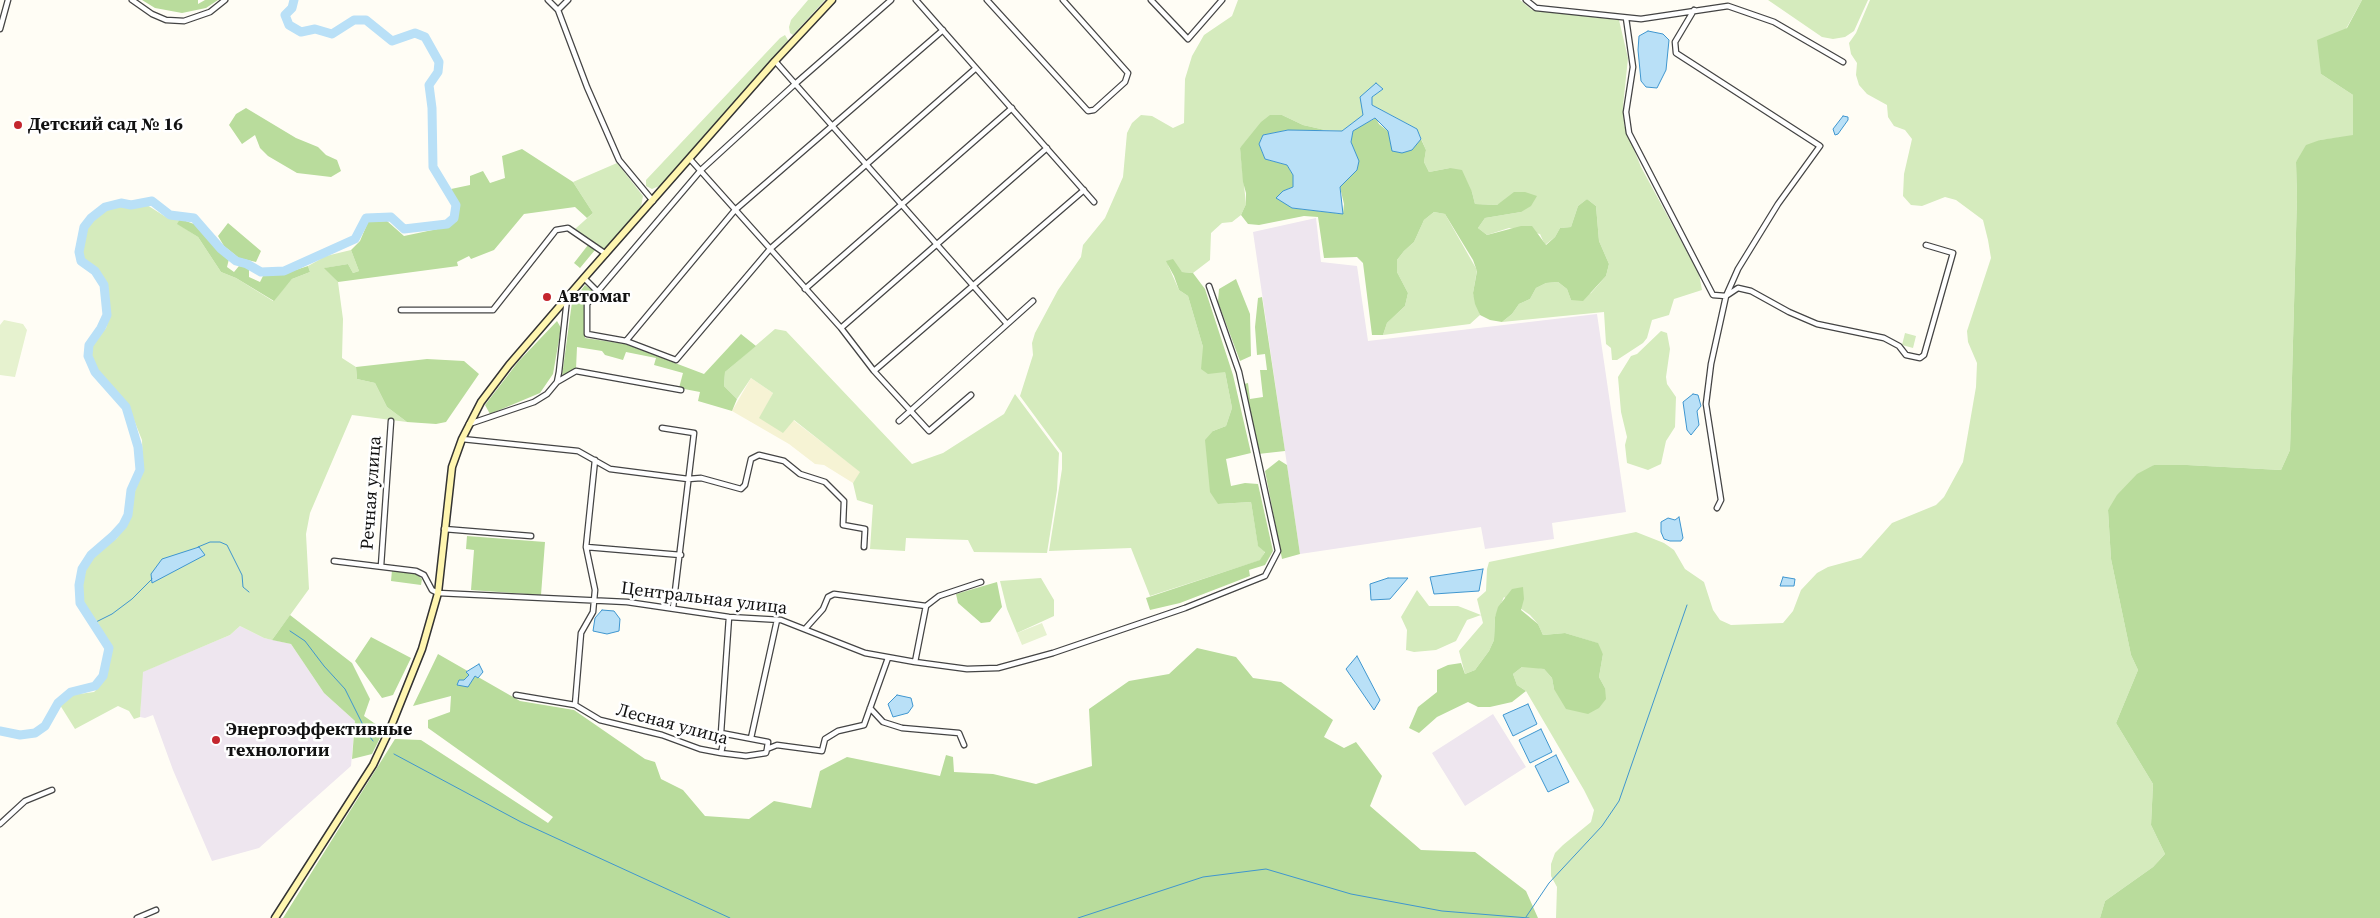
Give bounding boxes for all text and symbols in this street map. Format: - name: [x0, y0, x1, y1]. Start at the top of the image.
- place label: Детский сад № 16: [28, 114, 183, 136]
- marker: Детский сад № 16: [12, 119, 24, 131]
- place label: Автомаг: [557, 286, 630, 308]
- marker: Автомаг: [541, 291, 553, 303]
- street label: Речная улица: [357, 435, 387, 551]
- street label: Центральная улица: [619, 578, 789, 620]
- street label: Лесная улица: [614, 700, 730, 750]
- place label: Энергоэффективные технологии: [226, 719, 412, 762]
- marker: Энергоэффективные технологии: [210, 734, 222, 746]

